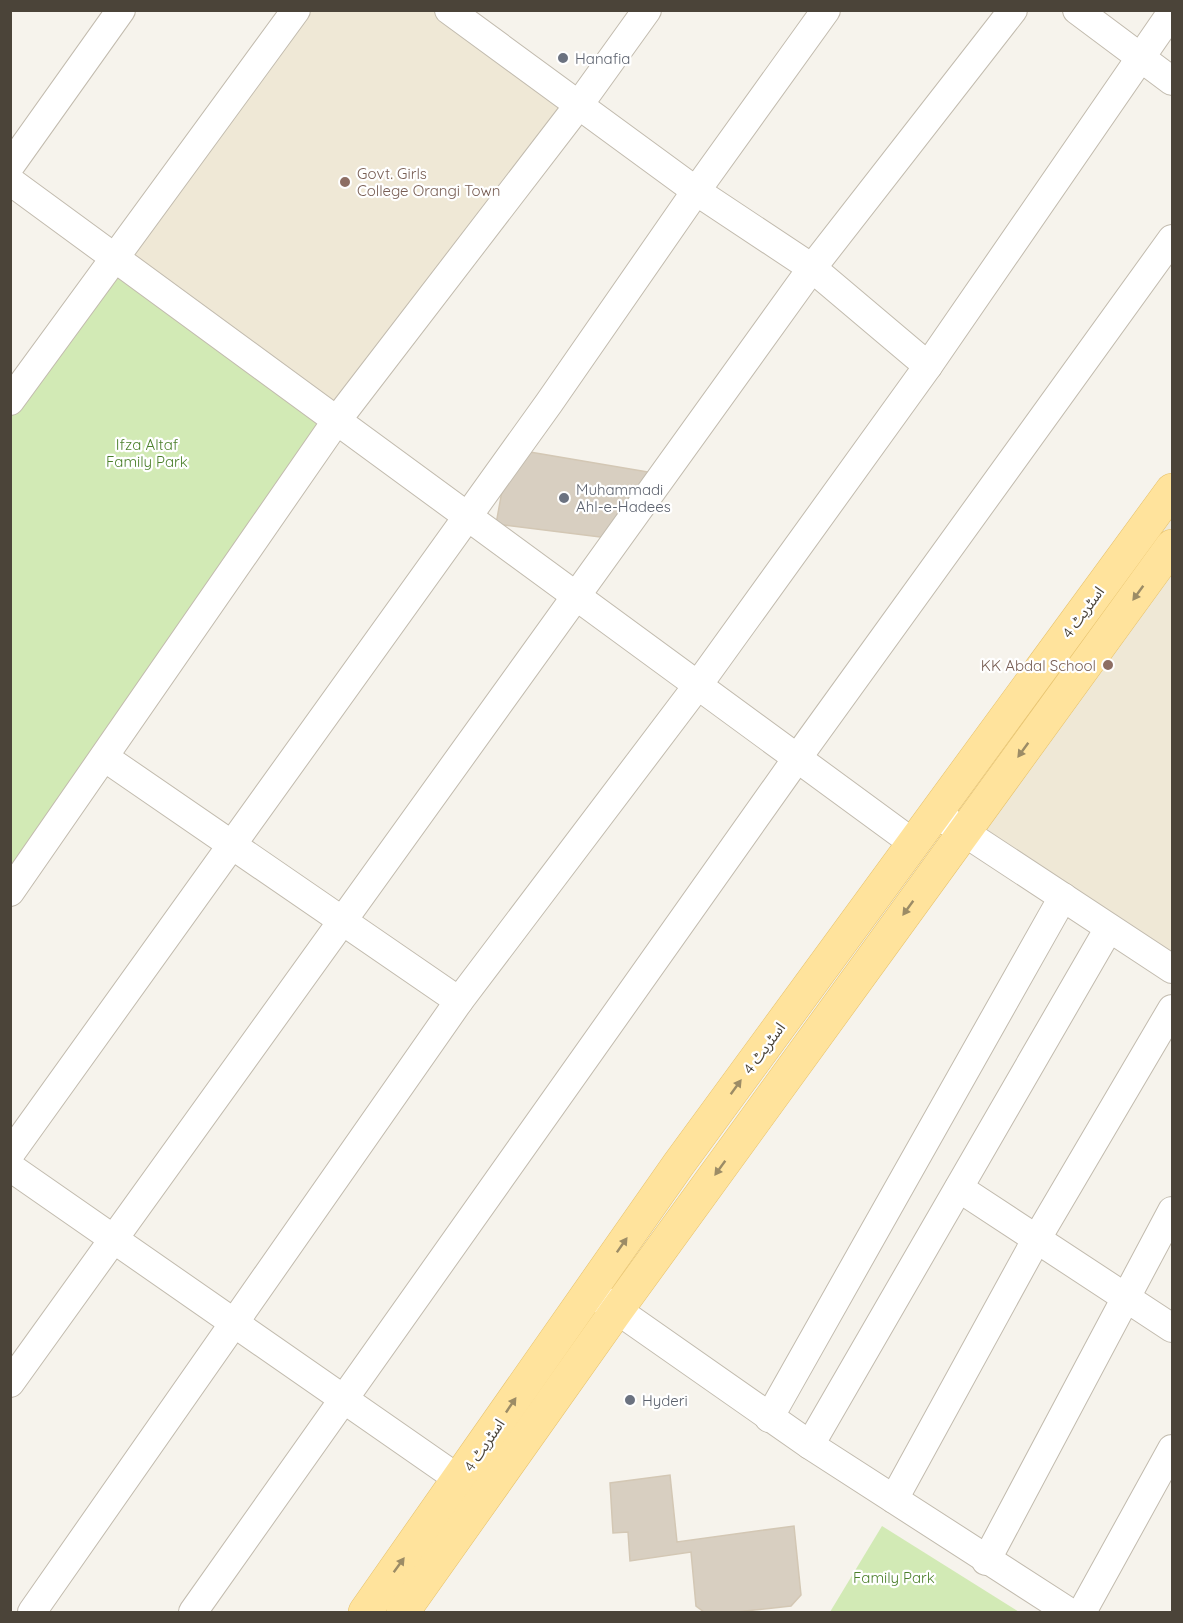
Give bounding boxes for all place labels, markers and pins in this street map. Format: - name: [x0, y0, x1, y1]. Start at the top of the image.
- place label: Hanafia: [575, 49, 630, 68]
- marker: Hanafia: [556, 51, 570, 65]
- place label: Govt. Girls College Orangi Town: [357, 164, 500, 200]
- marker: Govt. Girls College Orangi Town: [338, 175, 352, 189]
- place label: Muhammadi Ahl-e-Hadees: [576, 480, 671, 516]
- marker: Muhammadi Ahl-e-Hadees: [557, 491, 571, 505]
- place label: KK Abdal School: [981, 656, 1096, 675]
- marker: KK Abdal School: [1101, 658, 1115, 672]
- place label: Hyderi: [642, 1391, 688, 1410]
- marker: Hyderi: [623, 1393, 637, 1407]

